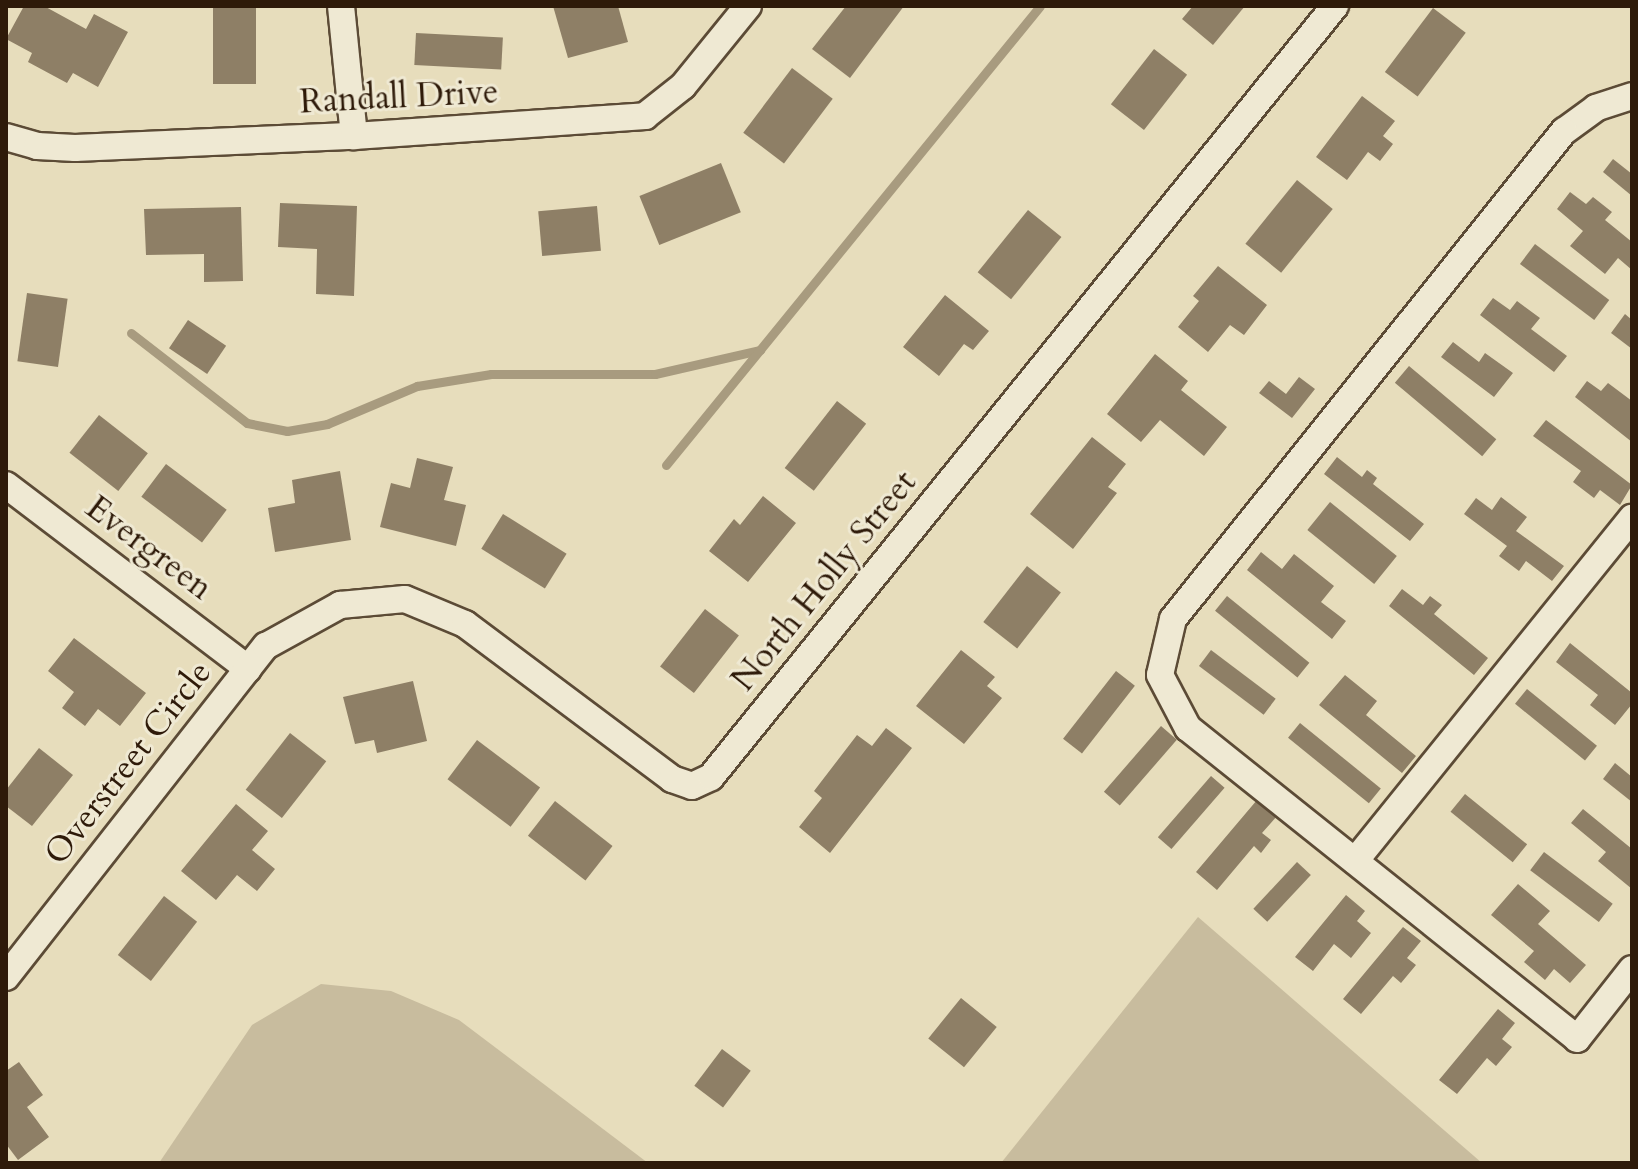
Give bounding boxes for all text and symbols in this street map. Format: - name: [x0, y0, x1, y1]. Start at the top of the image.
- street label: Randall Drive: [299, 71, 499, 123]
- street label: North Holly Street: [723, 463, 925, 699]
- street label: Evergreen: [78, 487, 220, 609]
- street label: Overstreet Circle: [36, 653, 220, 873]

